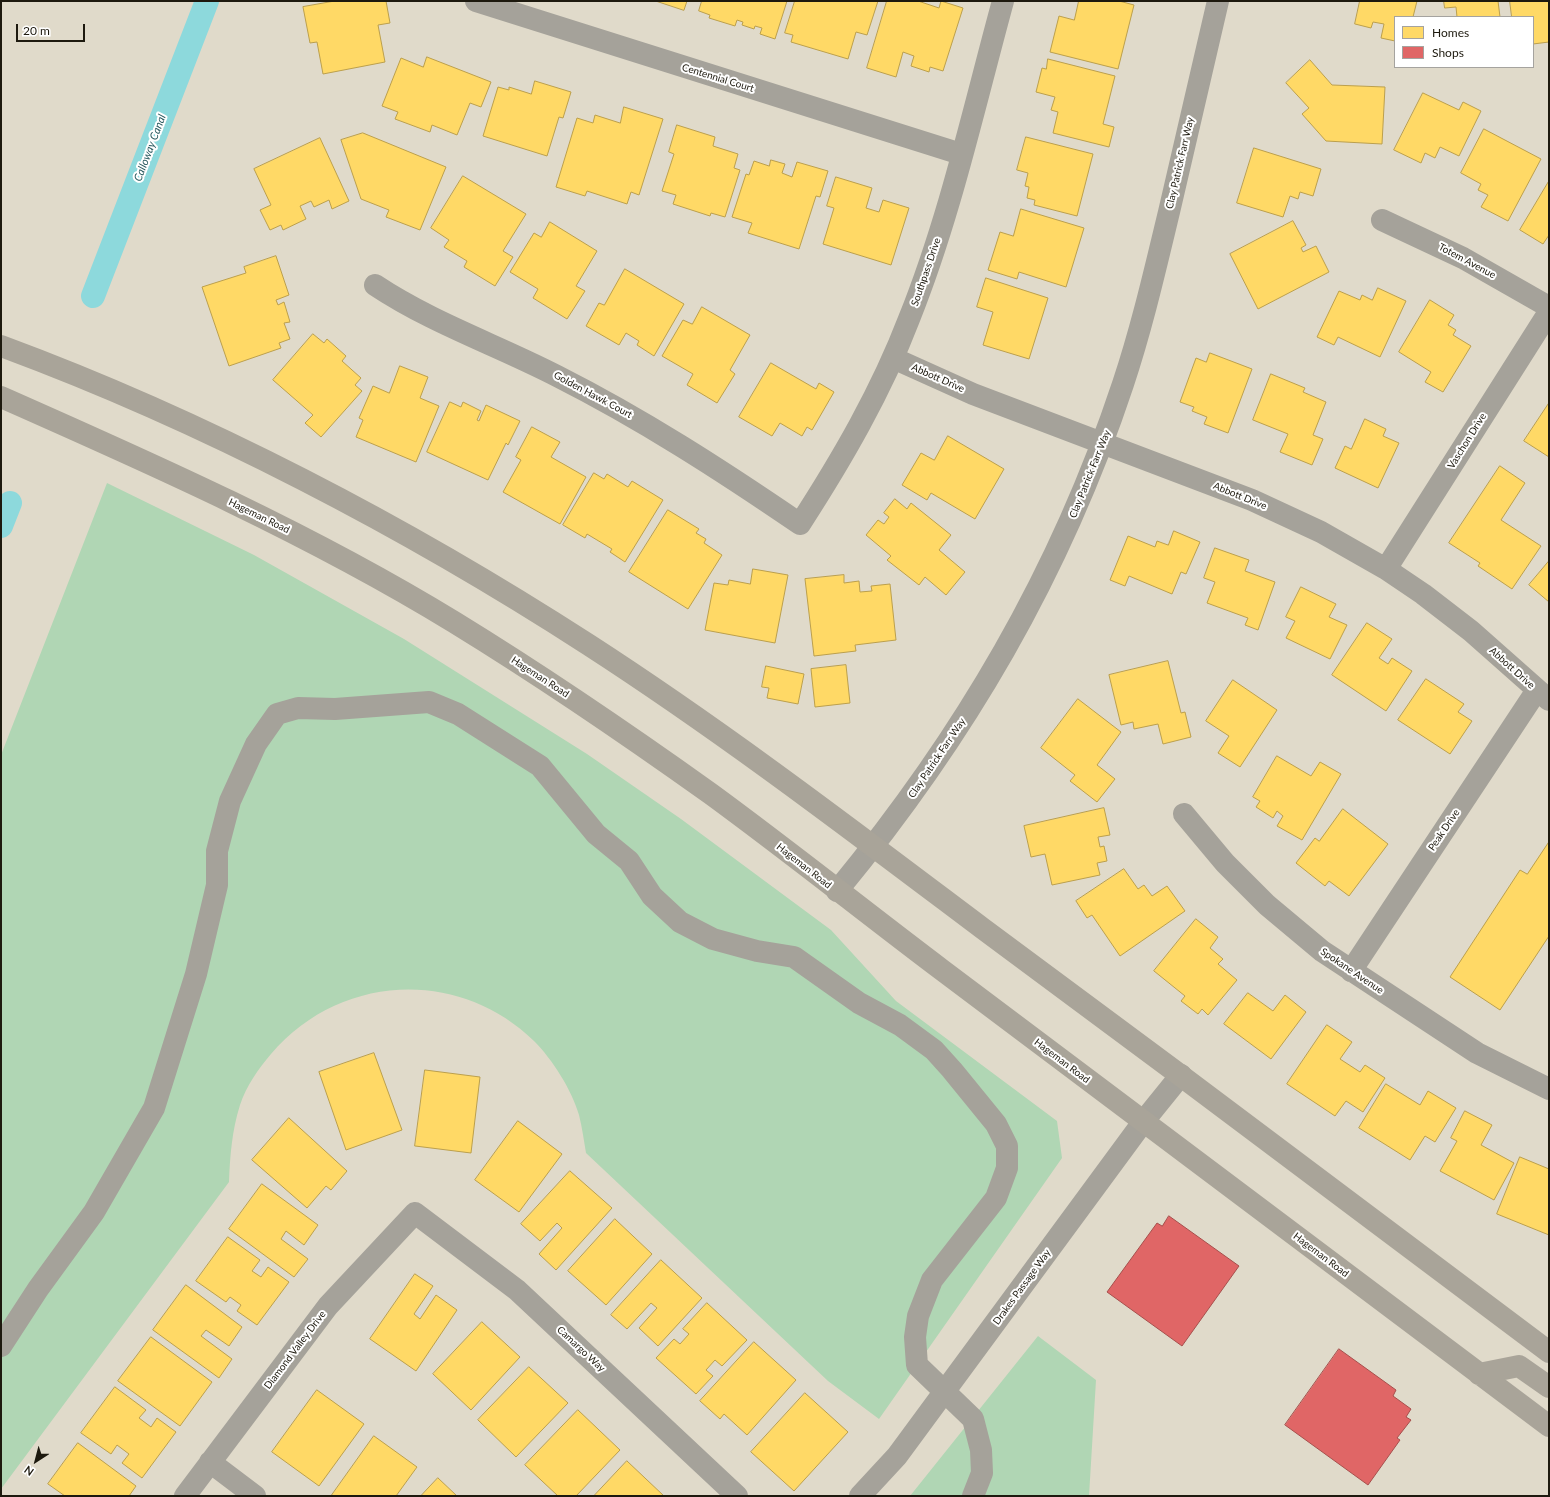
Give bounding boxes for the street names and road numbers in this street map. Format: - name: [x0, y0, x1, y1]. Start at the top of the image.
- street label: Centennial Court: [681, 61, 755, 95]
- street label: Clay Patrick Farr Way: [1164, 116, 1196, 210]
- street label: Southpass Drive: [909, 236, 943, 308]
- street label: Totem Avenue: [1436, 241, 1498, 281]
- street label: Abbott Drive: [910, 361, 966, 395]
- street label: Golden Hawk Court: [552, 369, 634, 421]
- street label: Vaschon Drive: [1445, 411, 1489, 471]
- street label: Clay Patrick Farr Way: [1067, 428, 1113, 520]
- street label: Abbott Drive: [1211, 480, 1269, 512]
- street label: Hageman Road: [227, 496, 291, 536]
- street label: Abbott Drive: [1487, 645, 1537, 691]
- street label: Hageman Road: [509, 654, 571, 700]
- street label: Clay Patrick Farr Way: [906, 716, 968, 800]
- street label: Peak Drive: [1426, 807, 1462, 853]
- street label: Hageman Road: [774, 841, 834, 891]
- street label: Spokane Avenue: [1318, 946, 1386, 996]
- street label: Hageman Road: [1032, 1036, 1092, 1086]
- street label: Hageman Road: [1291, 1230, 1351, 1280]
- street label: Drakes Passage Way: [991, 1247, 1053, 1327]
- street label: Diamond Valley Drive: [262, 1308, 328, 1392]
- street label: Camargo Way: [554, 1324, 608, 1374]

